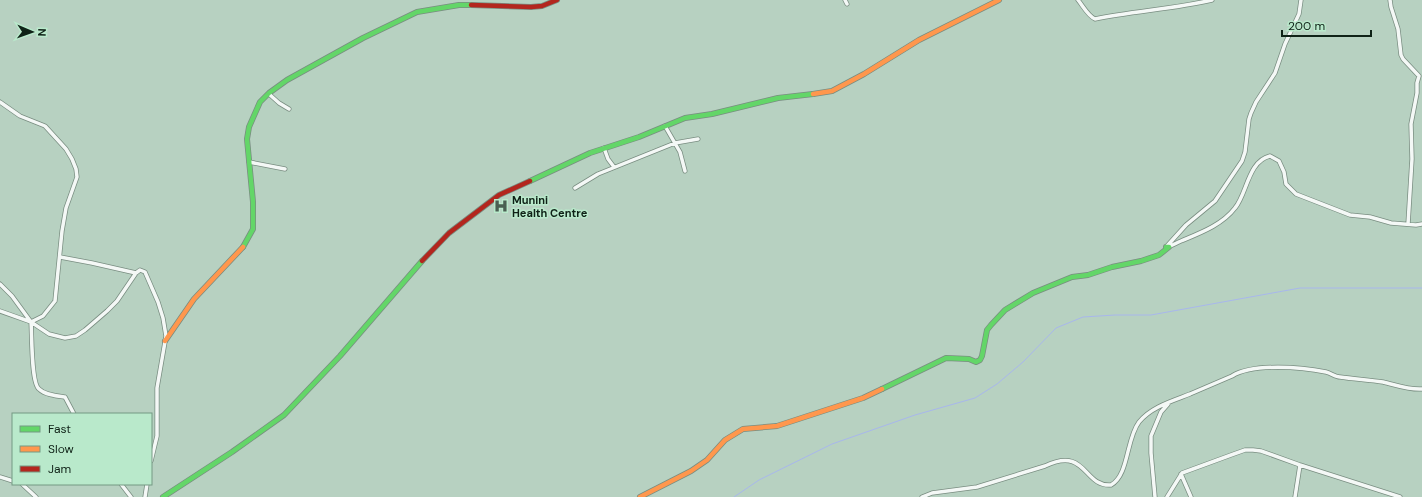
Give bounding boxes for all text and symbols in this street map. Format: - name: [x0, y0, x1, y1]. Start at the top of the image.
- north arrow: [12, 12, 52, 52]
- scale bar: [1282, 12, 1371, 38]
- text: 200 m: [1288, 18, 1325, 34]
- text: N: [35, 28, 49, 37]
- place label: Munini Health Centre: [512, 193, 588, 220]
- hospital icon: Munini Health Centre: [493, 198, 509, 214]
- legend: [12, 413, 152, 485]
- text: Fast: [48, 421, 71, 437]
- text: Slow: [48, 441, 74, 457]
- text: Jam: [48, 461, 71, 477]

